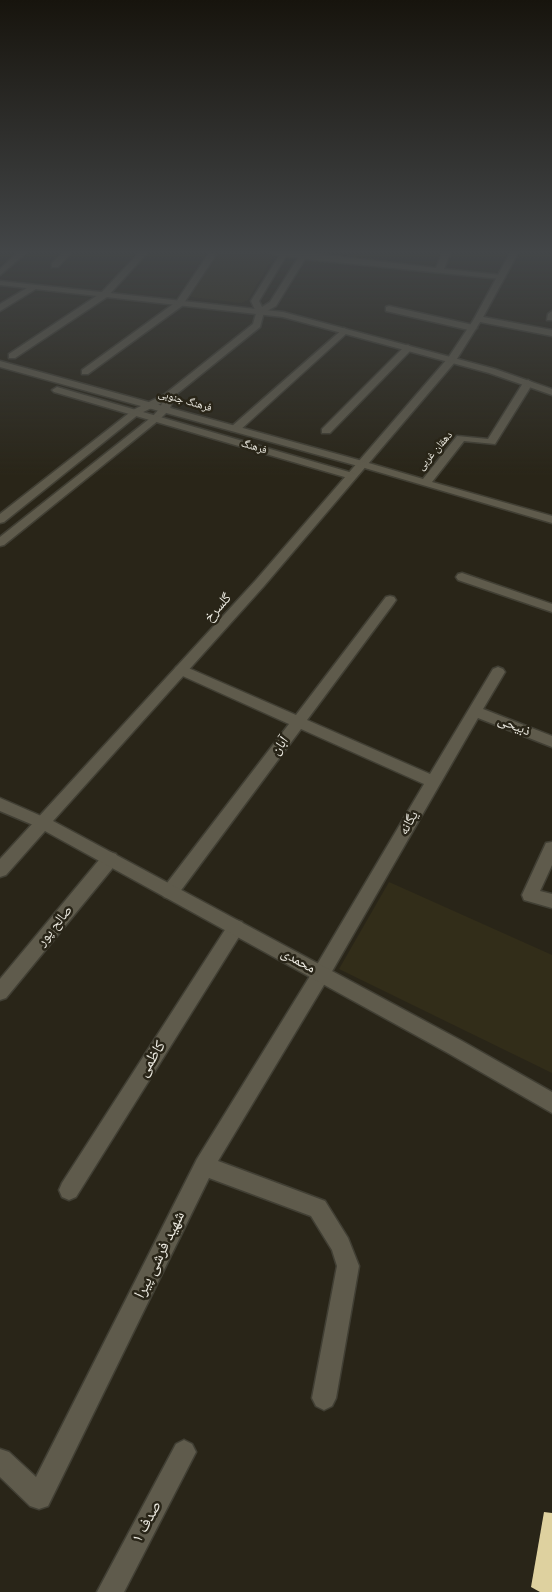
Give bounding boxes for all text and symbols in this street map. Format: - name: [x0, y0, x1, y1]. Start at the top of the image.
- street label: فرهنگ جنوبی: [157, 387, 213, 415]
- street label: دهقان غربی: [415, 429, 455, 473]
- street label: فرهنگ: [239, 437, 269, 457]
- street label: گلسرخ: [201, 590, 235, 626]
- street label: ذبیحی: [495, 712, 533, 740]
- street label: آبان: [268, 733, 292, 759]
- street label: یگانه: [395, 808, 423, 838]
- street label: صالح پور: [34, 902, 76, 950]
- street label: محمدی: [278, 945, 318, 977]
- street label: کاظمی: [134, 1037, 170, 1081]
- street label: شهید فرشی پیرا: [131, 1208, 189, 1302]
- street label: صدف ۱: [128, 1498, 166, 1546]

